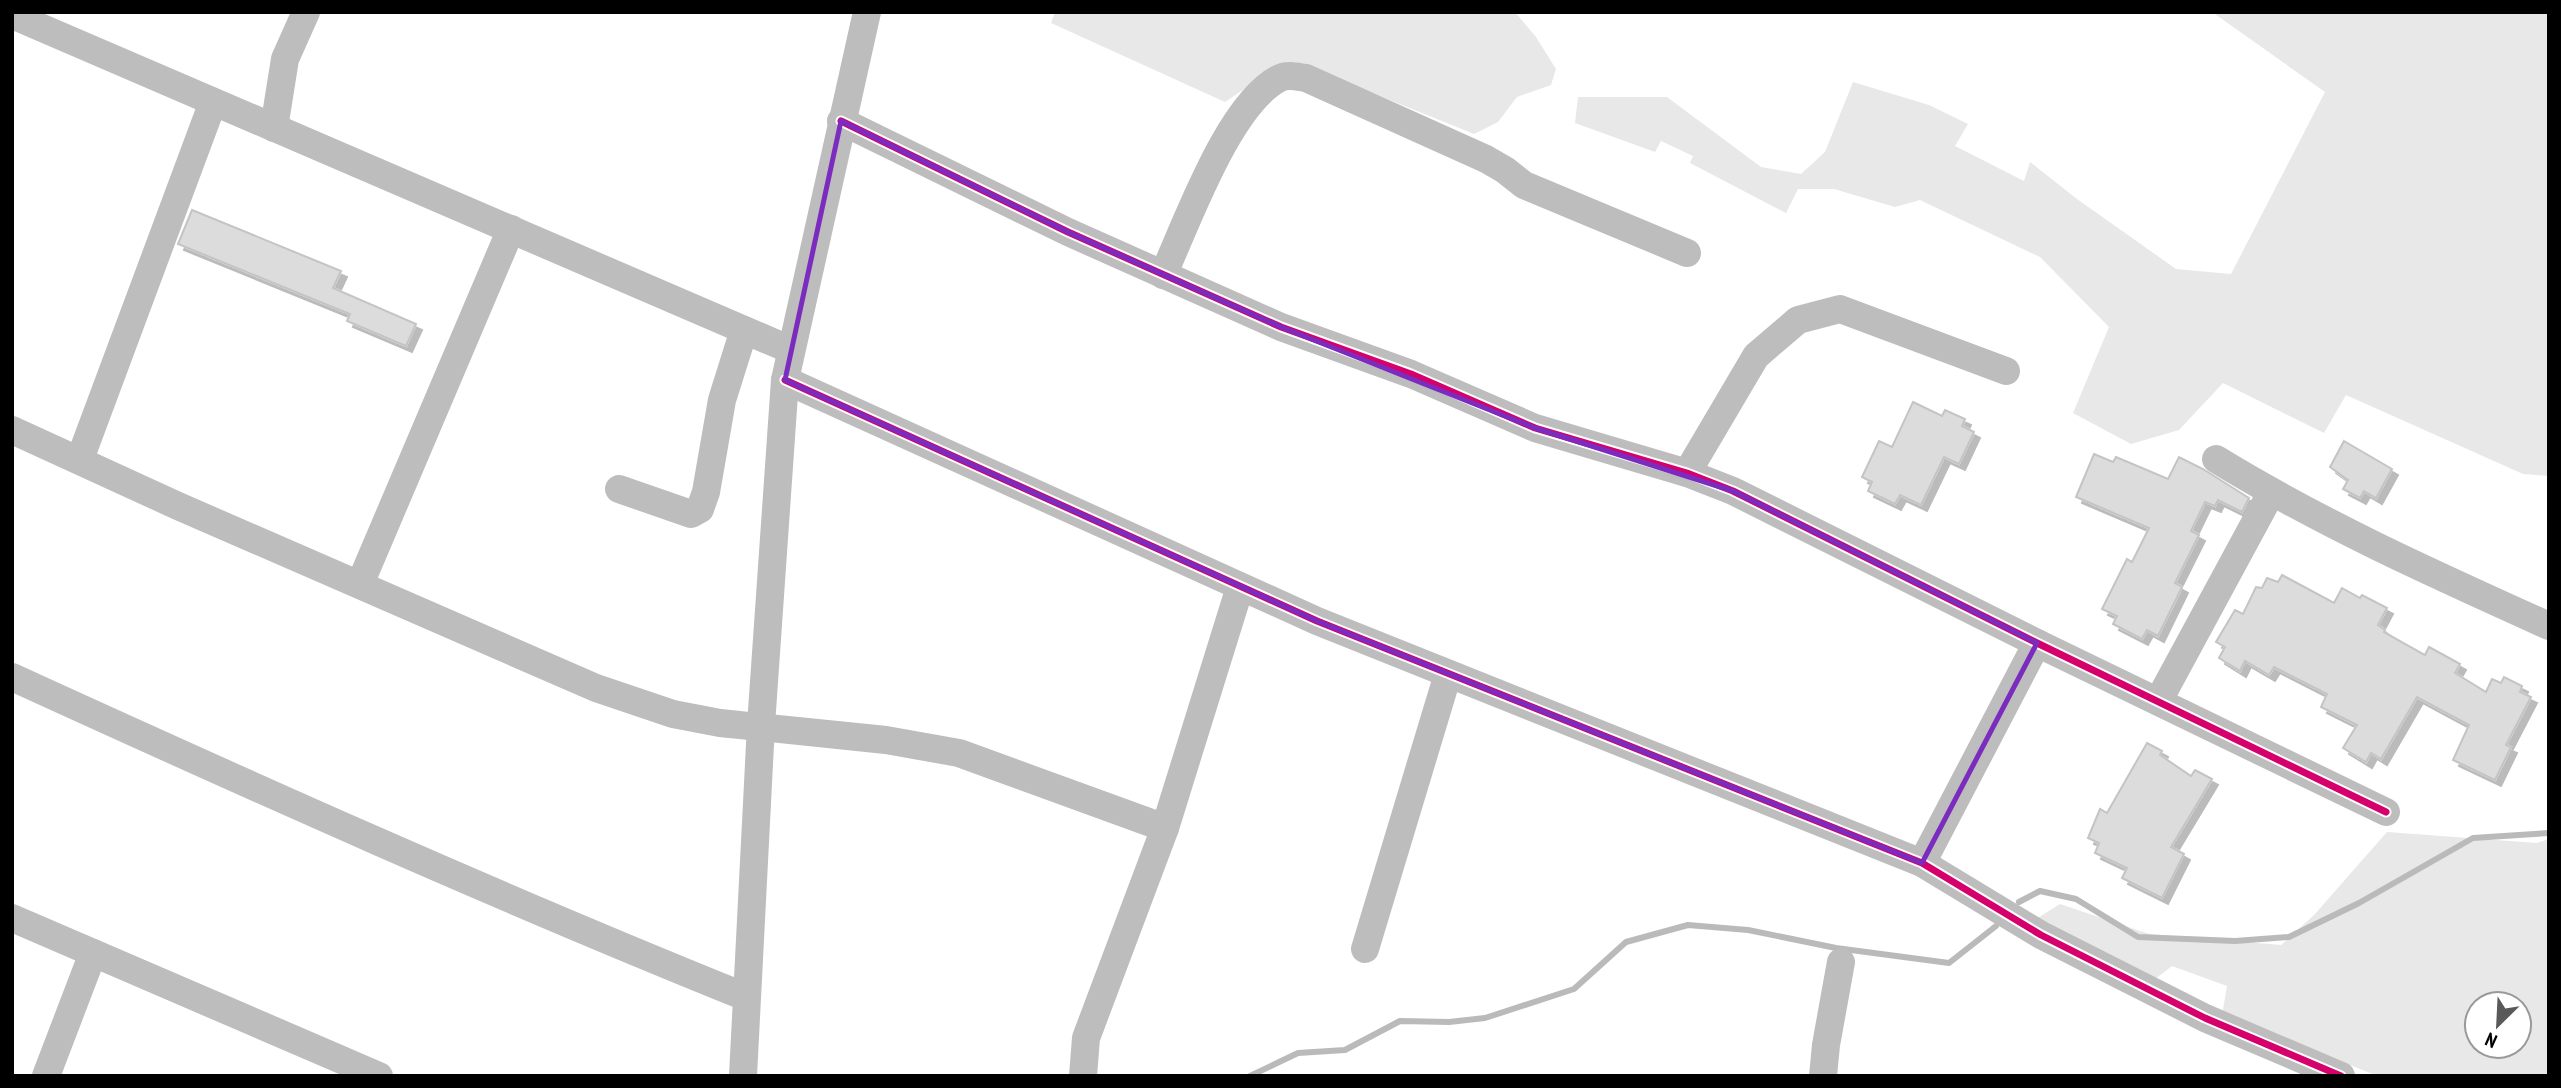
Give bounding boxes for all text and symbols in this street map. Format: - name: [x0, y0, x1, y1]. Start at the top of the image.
- north arrow: [2463, 990, 2533, 1060]
- text: N: [2482, 1027, 2501, 1054]

